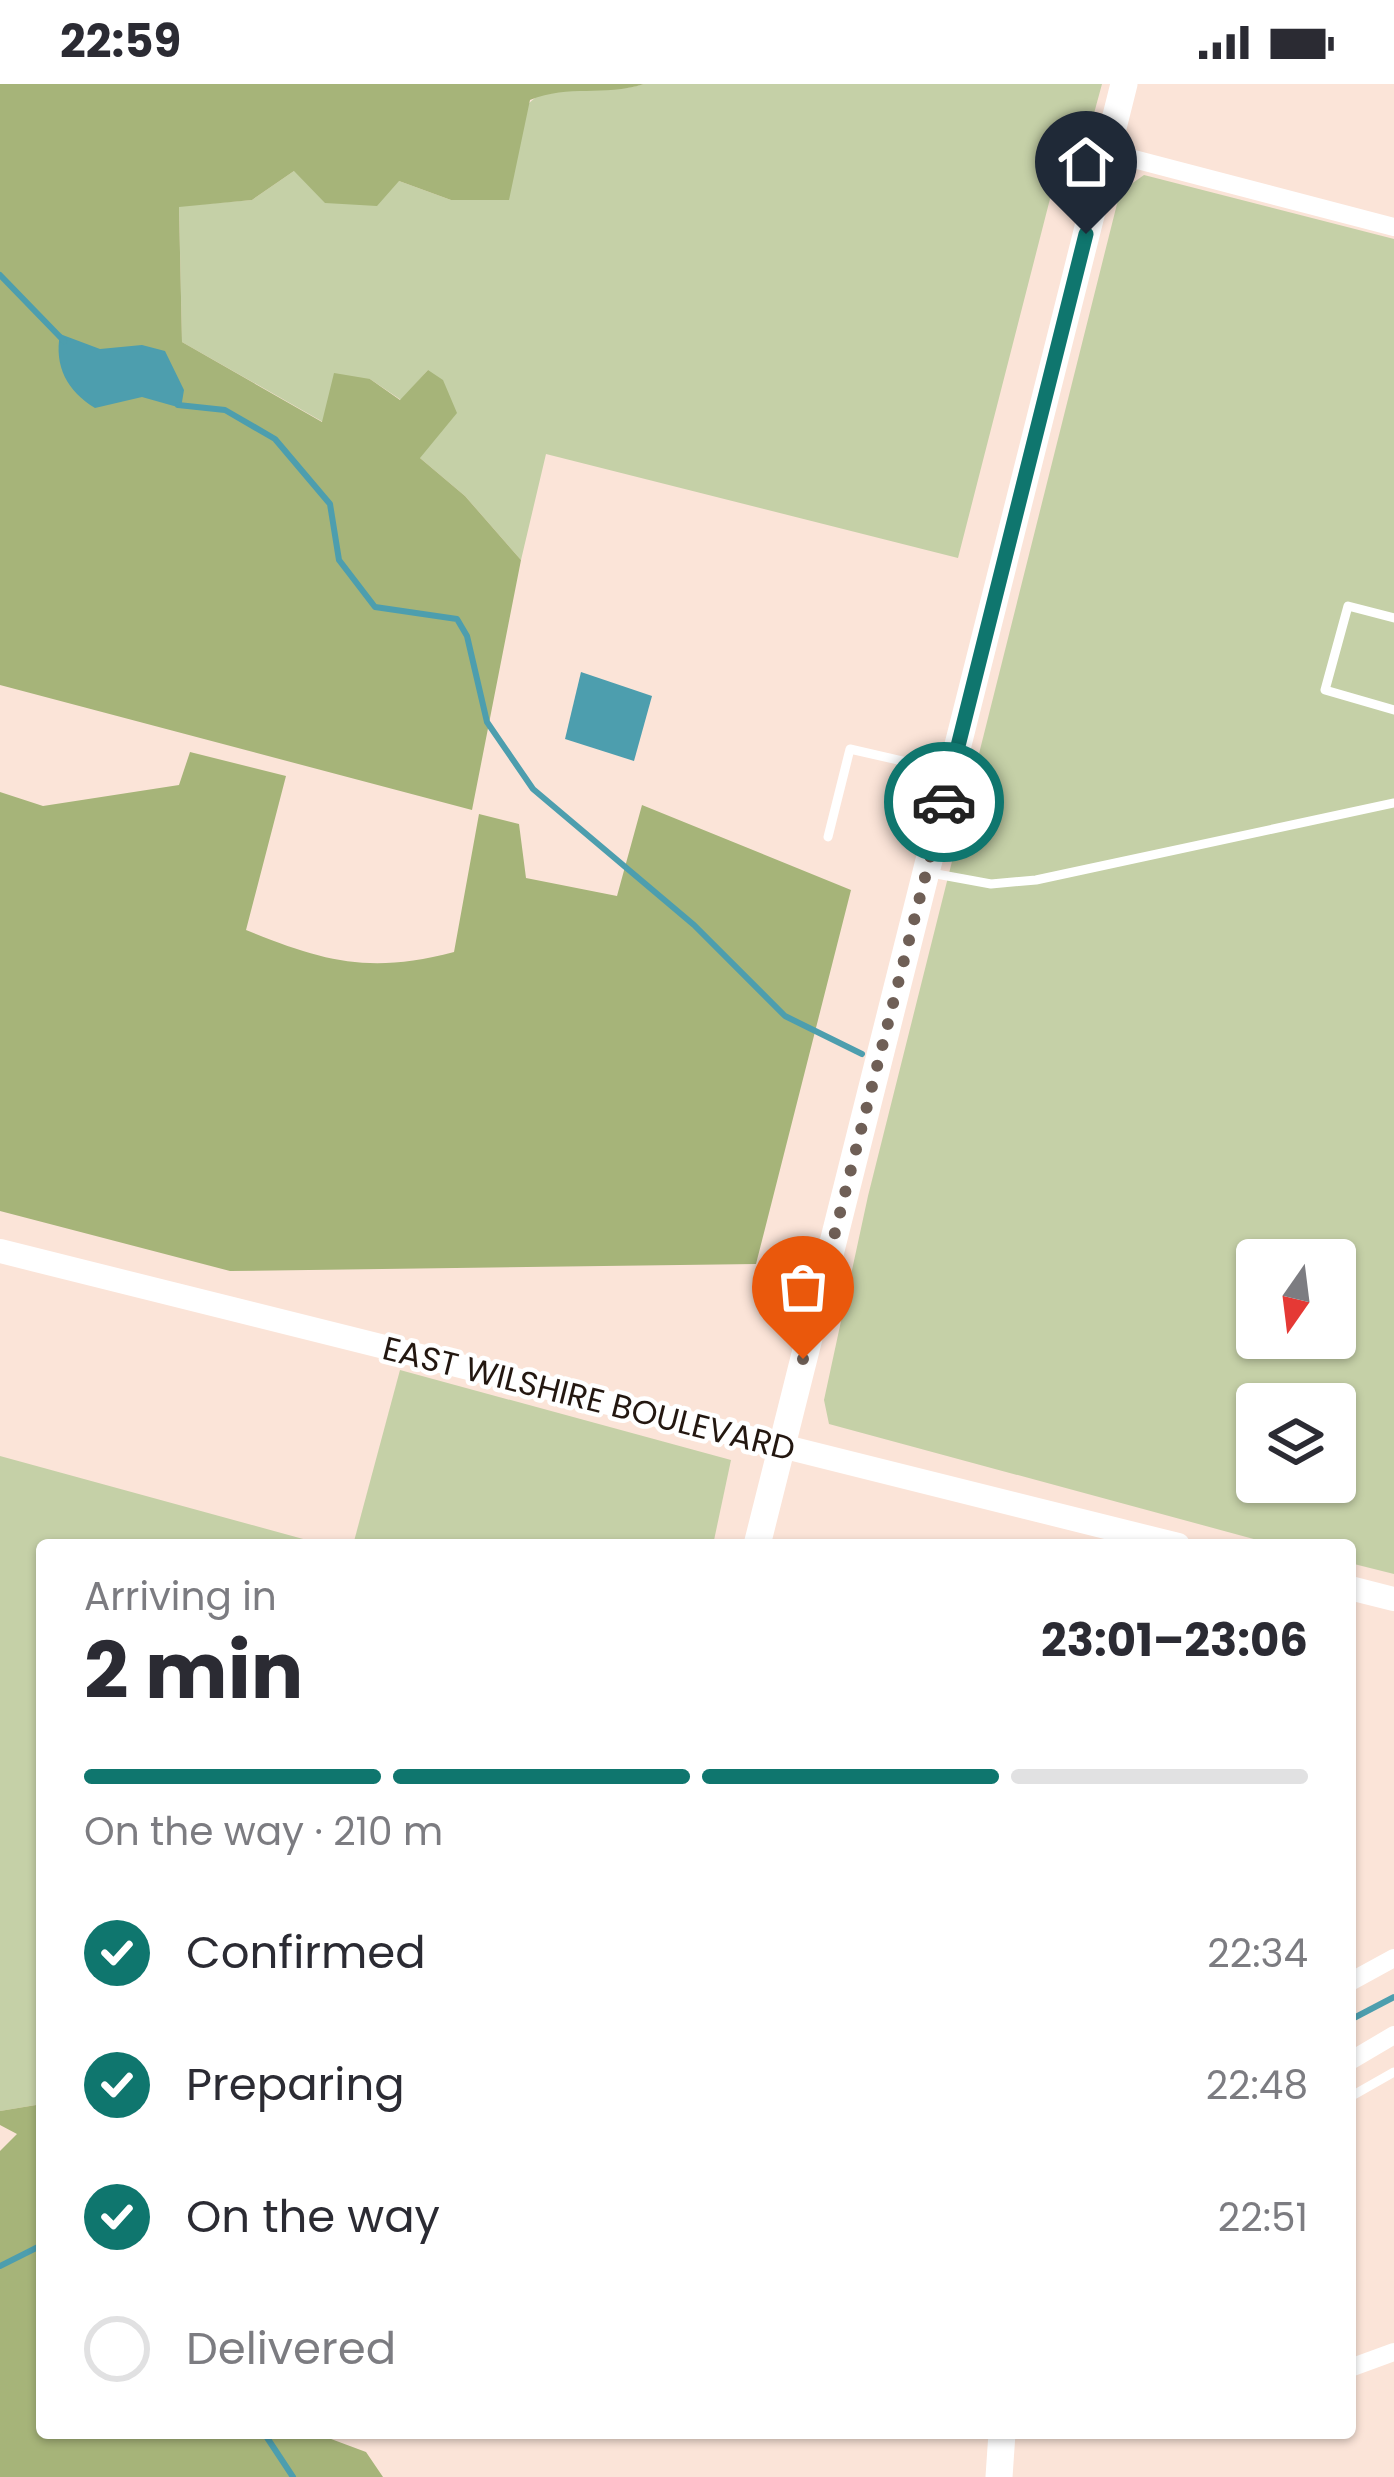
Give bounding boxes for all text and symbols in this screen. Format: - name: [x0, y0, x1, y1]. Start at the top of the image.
- text: 22:59: [60, 10, 181, 73]
- pin: [1035, 111, 1137, 234]
- icon: home: [1053, 129, 1119, 195]
- courier: [884, 742, 1004, 862]
- icon: car: [911, 769, 977, 835]
- pin: [752, 1236, 854, 1359]
- north arrow: [1236, 1239, 1356, 1359]
- map controls: [1236, 1239, 1356, 1503]
- icon: bag: [770, 1254, 836, 1320]
- street label: EAST WILSHIRE BOULEVARD: [378, 1324, 800, 1473]
- button: layers: [1236, 1383, 1356, 1503]
- text: Arriving in: [84, 1569, 277, 1624]
- text: 23:01–23:06: [1041, 1609, 1308, 1672]
- text: 2 min: [84, 1616, 303, 1725]
- text: On the way · 210 m: [84, 1804, 443, 1859]
- icon: check: [84, 1920, 150, 1986]
- text: Confirmed: [186, 1921, 426, 1984]
- text: 22:34: [1207, 1926, 1308, 1981]
- icon: check: [84, 2052, 150, 2118]
- text: Preparing: [186, 2053, 405, 2116]
- text: 22:48: [1206, 2058, 1308, 2113]
- icon: check: [84, 2184, 150, 2250]
- text: On the way: [186, 2185, 440, 2248]
- text: 22:51: [1218, 2190, 1308, 2245]
- text: Delivered: [186, 2317, 396, 2380]

